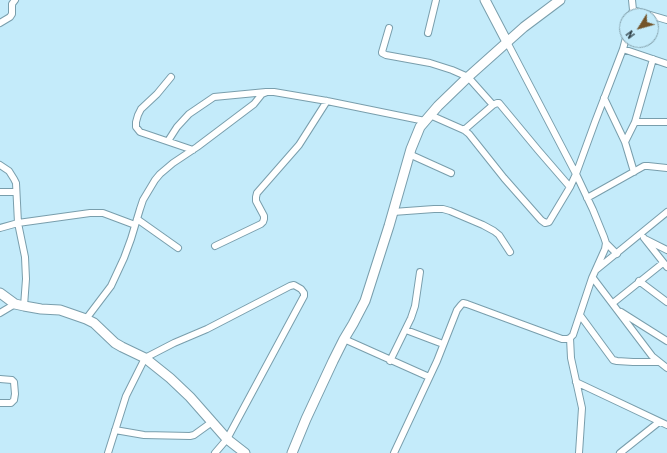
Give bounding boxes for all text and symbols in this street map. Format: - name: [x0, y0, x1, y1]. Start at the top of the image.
- north arrow: [619, 8, 659, 48]
- text: N: [623, 28, 638, 41]

